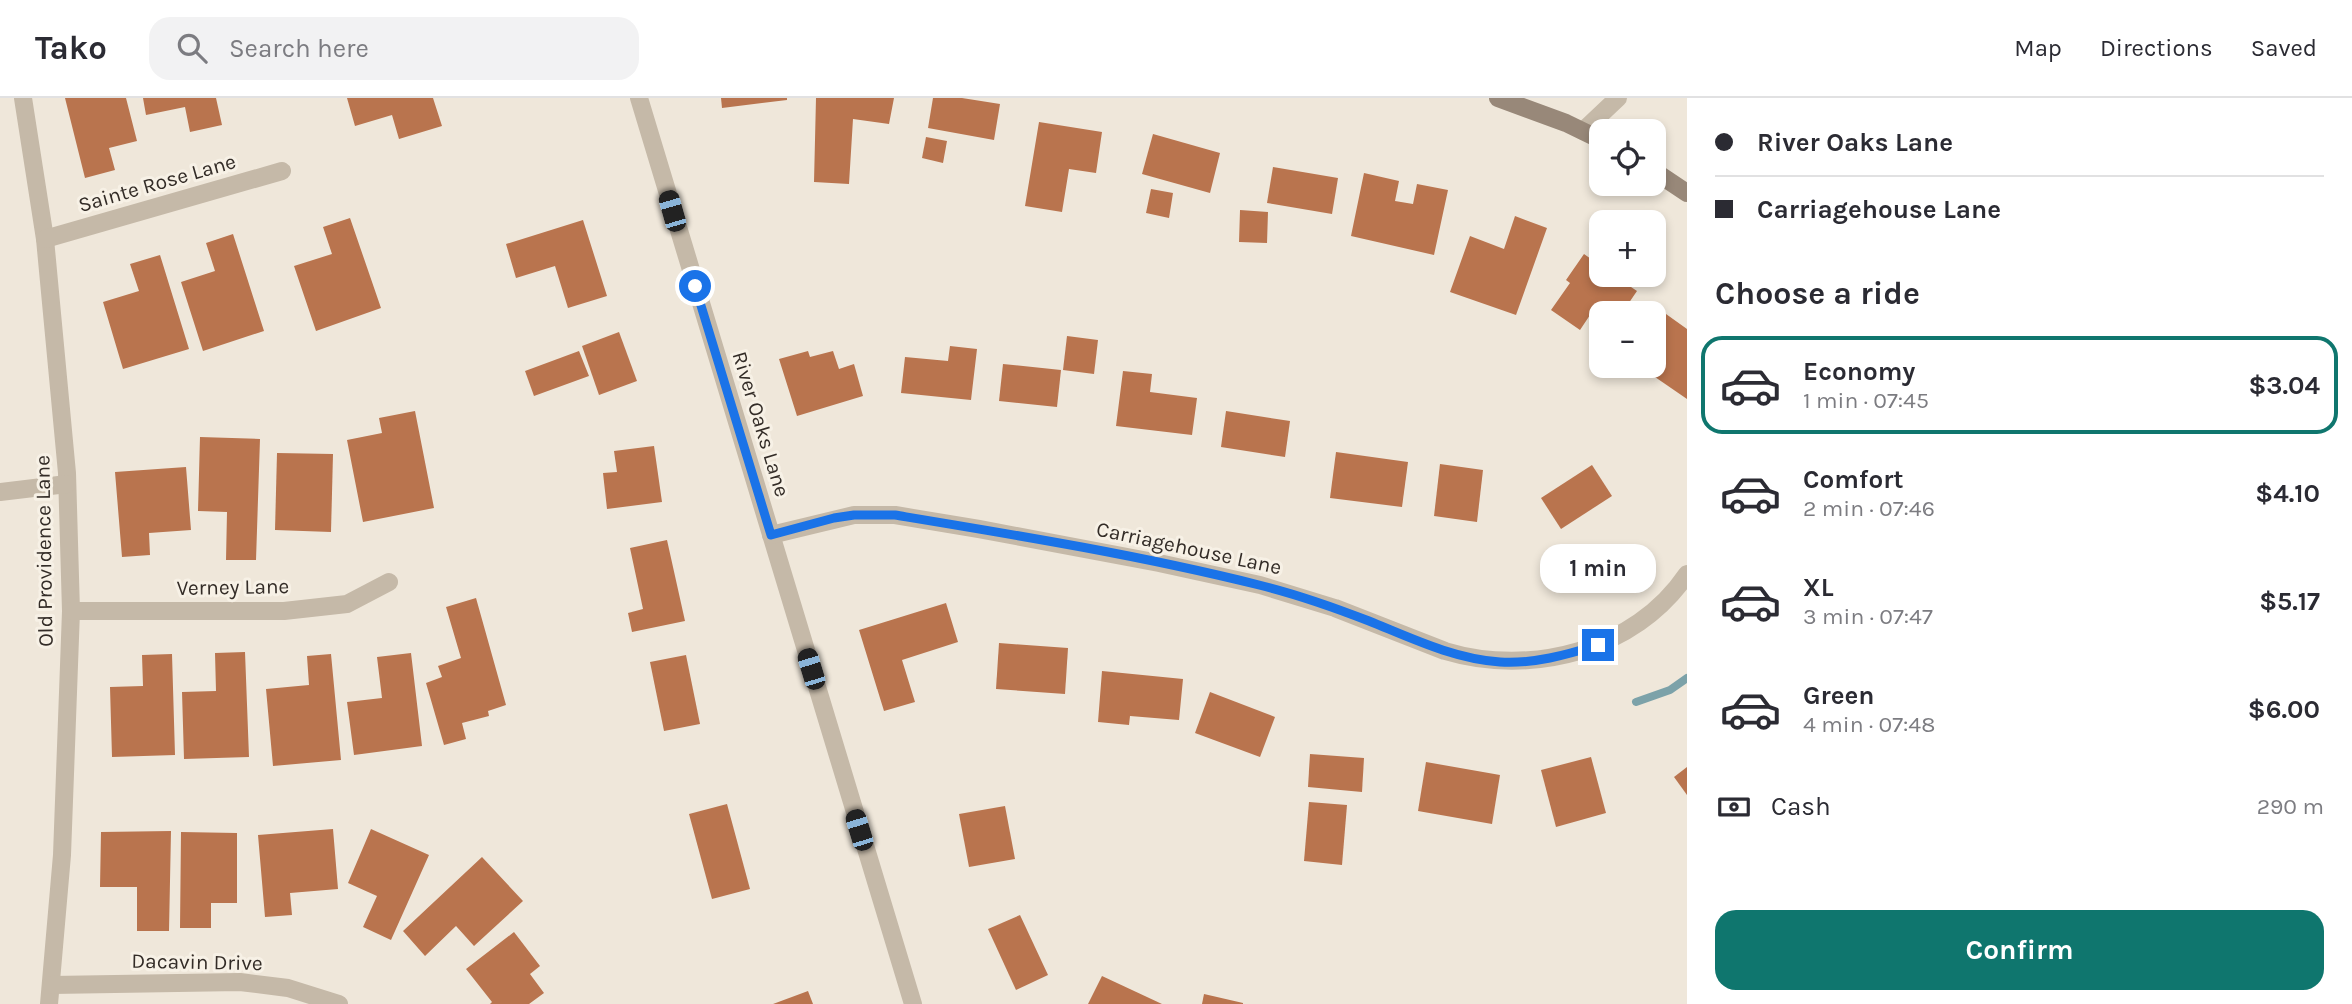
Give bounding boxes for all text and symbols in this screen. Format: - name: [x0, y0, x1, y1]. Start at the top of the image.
- search box: [149, 17, 639, 80]
- text: Tako: [35, 29, 107, 67]
- icon: search: [173, 29, 211, 67]
- text: Search here: [229, 33, 369, 64]
- text: Map: [2014, 34, 2062, 62]
- text: Directions: [2100, 34, 2213, 62]
- text: Saved: [2251, 34, 2317, 62]
- map controls: [1589, 119, 1666, 378]
- button: locate: [1589, 119, 1666, 196]
- text: River Oaks Lane: [1757, 127, 1953, 158]
- street label: Sainte Rose Lane: [75, 149, 239, 217]
- car: [657, 188, 688, 234]
- text: Carriagehouse Lane: [1757, 194, 2001, 225]
- button: +: [1589, 210, 1666, 287]
- route start: [679, 270, 711, 302]
- text: Choose a ride: [1715, 275, 1920, 312]
- button: −: [1589, 301, 1666, 378]
- street label: River Oaks Lane: [727, 348, 795, 500]
- icon: car: [1719, 354, 1782, 417]
- text: Economy: [1803, 356, 1915, 387]
- text: $3.04: [2248, 370, 2320, 401]
- text: 1 min · 07:45: [1803, 387, 1929, 414]
- street label: Old Providence Lane: [30, 455, 58, 647]
- icon: car: [1719, 462, 1782, 525]
- text: Comfort: [1803, 464, 1904, 495]
- text: $4.10: [2255, 478, 2320, 509]
- text: 2 min · 07:46: [1803, 495, 1935, 522]
- street label: Carriagehouse Lane: [1094, 517, 1284, 579]
- callout: 1 min: [1540, 544, 1656, 592]
- text: 1 min: [1569, 555, 1627, 582]
- icon: car: [1719, 570, 1782, 633]
- text: XL: [1803, 572, 1834, 603]
- street label: Verney Lane: [177, 574, 289, 600]
- text: $5.17: [2259, 586, 2320, 617]
- text: 3 min · 07:47: [1803, 603, 1933, 630]
- route end: [1582, 629, 1614, 661]
- car: [795, 646, 828, 692]
- icon: car: [1719, 678, 1782, 741]
- text: Green: [1803, 680, 1875, 711]
- text: $6.00: [2248, 694, 2320, 725]
- text: 4 min · 07:48: [1803, 711, 1935, 738]
- icon: cash: [1715, 788, 1753, 826]
- text: Cash: [1771, 791, 1831, 822]
- text: 290 m: [2257, 793, 2324, 820]
- car: [843, 807, 876, 853]
- button: Confirm: [1715, 910, 2324, 990]
- street label: Dacavin Drive: [131, 949, 263, 975]

